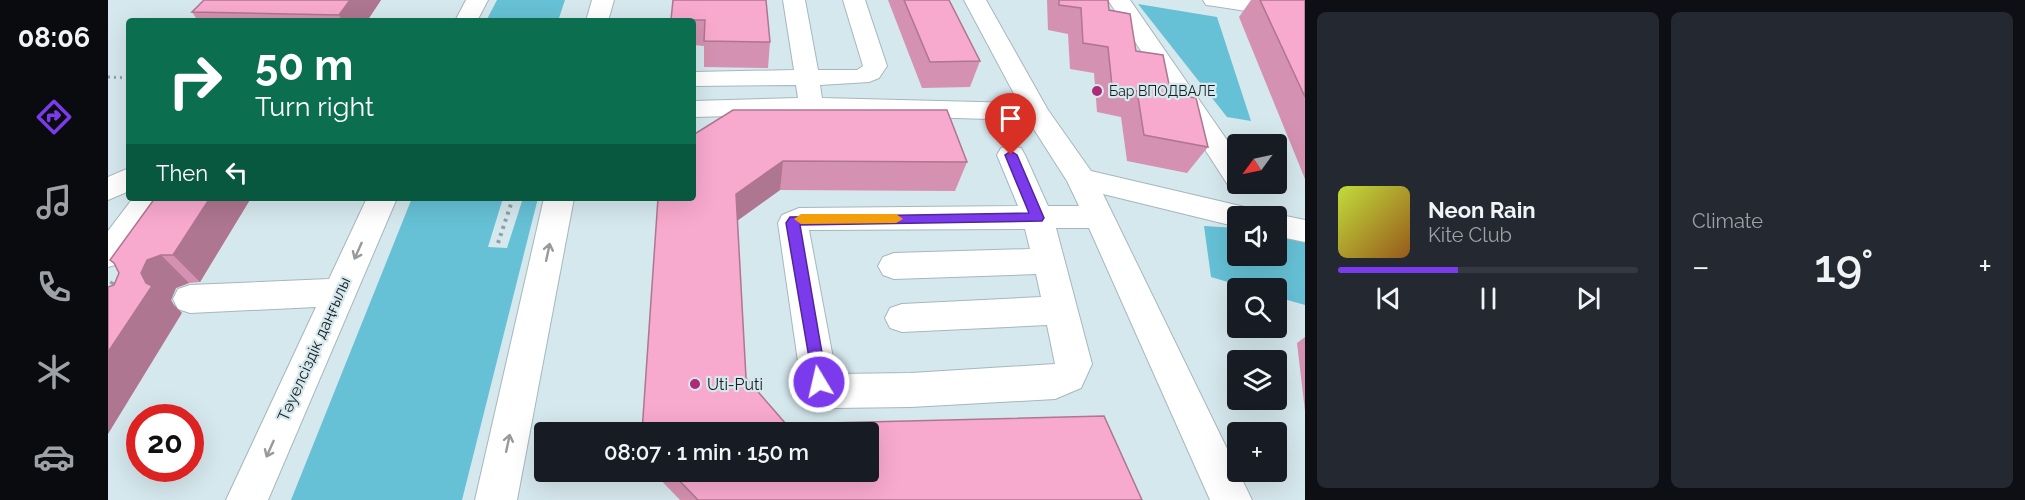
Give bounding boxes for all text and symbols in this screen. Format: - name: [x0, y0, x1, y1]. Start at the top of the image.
- text: 08:06: [18, 22, 90, 53]
- text: 50 m: [255, 41, 353, 90]
- icon: right: [156, 42, 234, 120]
- place label: Бар ВПОДВАЛЕ: [1109, 83, 1216, 99]
- marker: Бар ВПОДВАЛЕ: [1090, 84, 1104, 98]
- text: Turn right: [255, 91, 374, 122]
- pin: [985, 93, 1036, 155]
- icon: directions: [33, 96, 75, 138]
- icon: arrive: [994, 102, 1027, 135]
- north arrow: [1227, 134, 1287, 194]
- map controls: [1227, 134, 1287, 482]
- icon: left: [220, 156, 253, 189]
- text: Then: [156, 160, 208, 186]
- icon: music: [33, 181, 75, 223]
- text: Neon Rain: [1428, 197, 1536, 223]
- button: sound: [1227, 206, 1287, 266]
- text: Climate: [1692, 209, 1763, 233]
- text: Kite Club: [1428, 223, 1512, 247]
- text: 19°: [1815, 240, 1873, 293]
- one-way arrow: [352, 242, 363, 260]
- one-way arrow: [543, 243, 554, 262]
- text: −: [1692, 247, 1710, 286]
- text: +: [1978, 247, 1992, 286]
- icon: phone: [33, 266, 75, 308]
- street label: Тәуелсіздік даңғылы: [274, 274, 354, 424]
- button: search: [1227, 278, 1287, 338]
- icon: previous: [1372, 282, 1405, 315]
- icon: pause: [1472, 282, 1505, 315]
- icon: next: [1572, 282, 1605, 315]
- position arrow: [787, 350, 851, 414]
- button: layers: [1227, 350, 1287, 410]
- icon: climate: [33, 351, 75, 393]
- place label: Uti-Puti: [707, 375, 763, 394]
- marker: Uti-Puti: [688, 377, 702, 391]
- speed limit sign: 20: [126, 404, 204, 482]
- button: +: [1227, 422, 1287, 482]
- one-way arrow: [503, 433, 514, 453]
- icon: car: [33, 436, 75, 478]
- one-way arrow: [264, 439, 275, 457]
- text: 08:07 · 1 min · 150 m: [604, 439, 809, 465]

